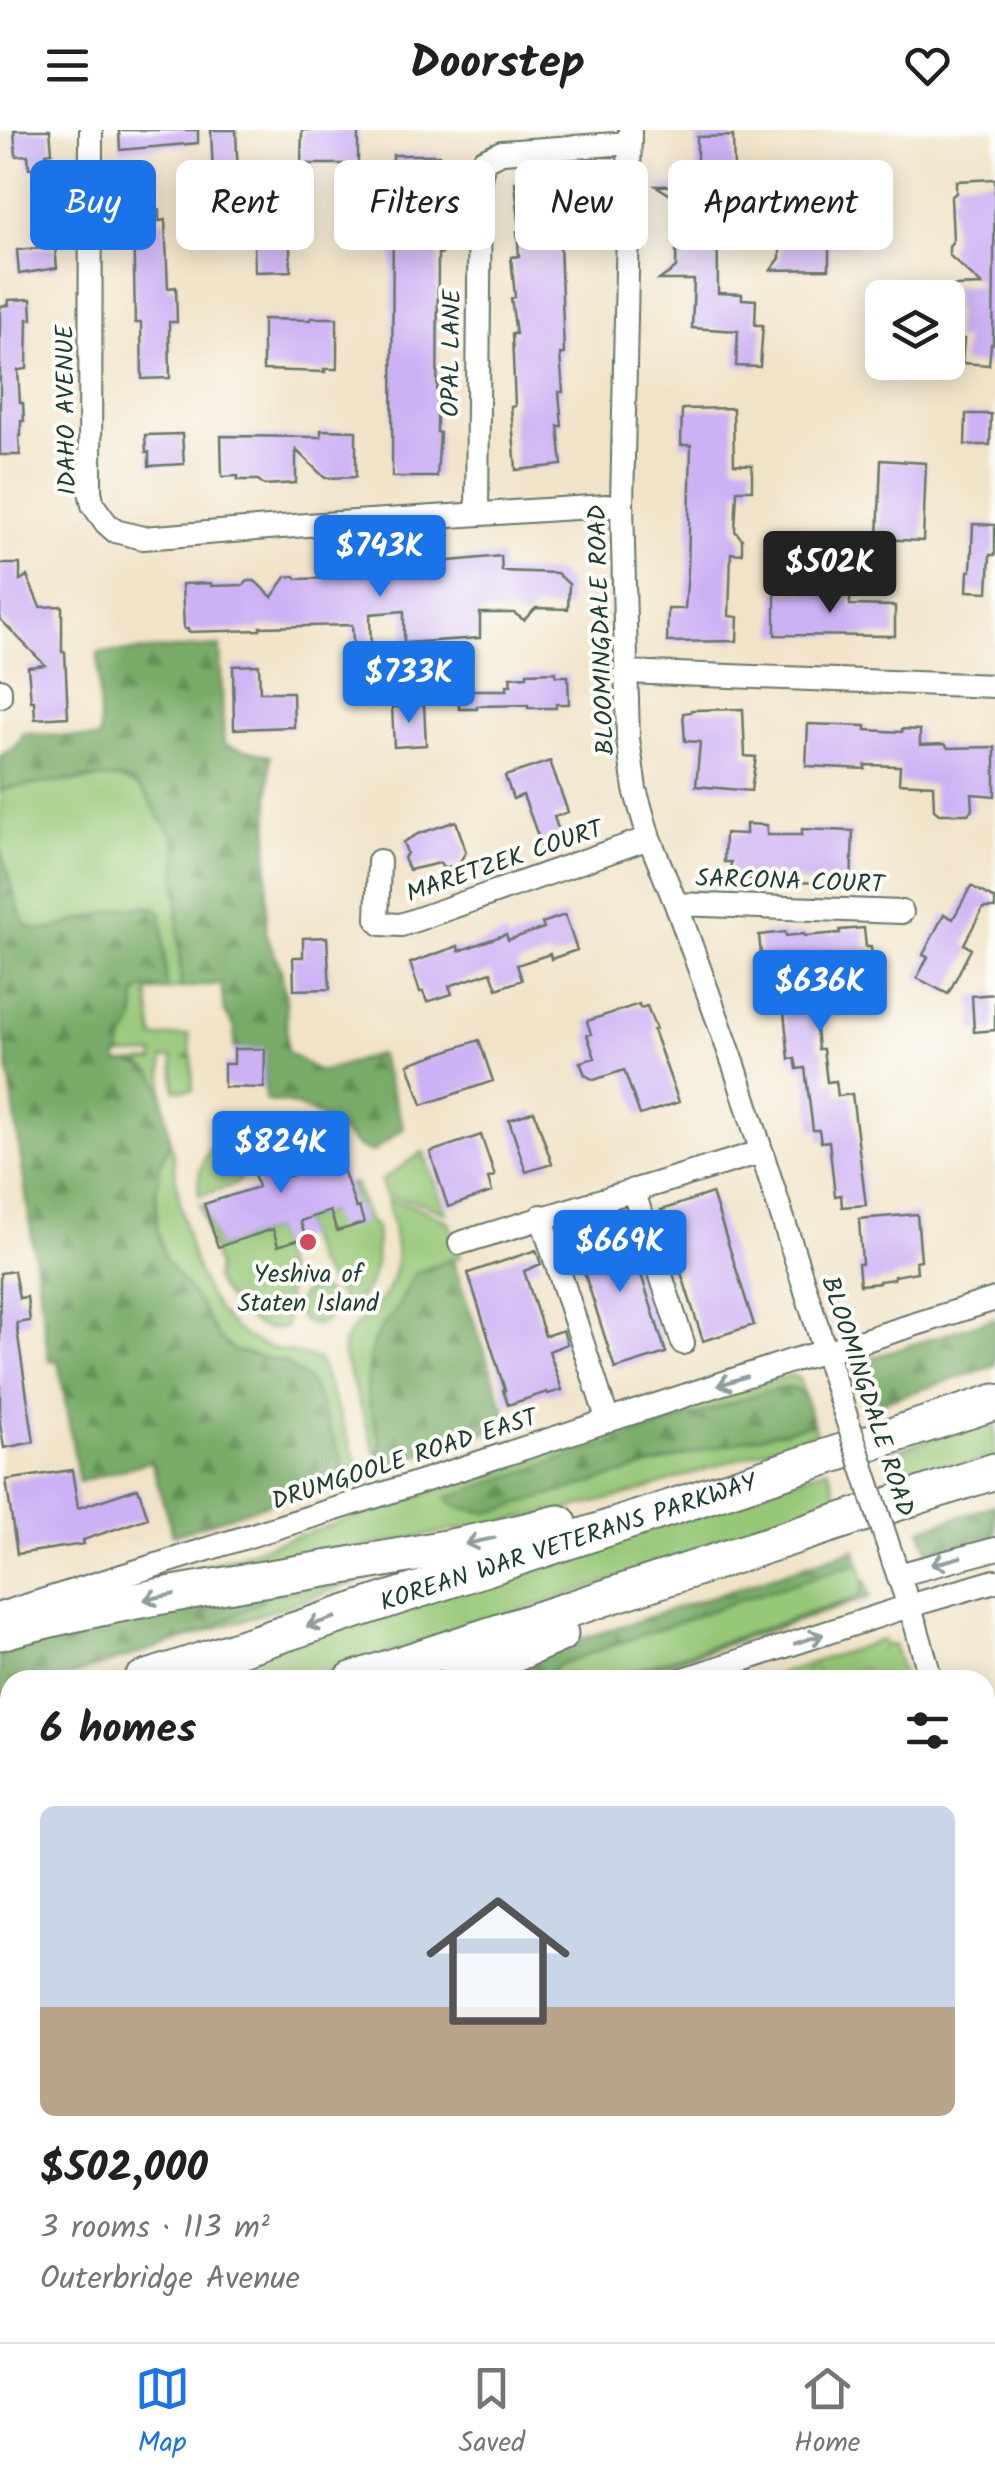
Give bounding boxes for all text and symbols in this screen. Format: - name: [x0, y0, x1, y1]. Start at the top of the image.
- text: Doorstep: [410, 29, 585, 101]
- icon: menu: [40, 38, 95, 93]
- icon: heart: [900, 38, 955, 93]
- chip: Buy: [30, 160, 156, 250]
- chip: Rent: [176, 160, 314, 250]
- chip: Filters: [334, 160, 495, 250]
- chip: New: [515, 160, 648, 250]
- chip: Apartment: [668, 160, 893, 250]
- map controls: [865, 280, 965, 380]
- button: layers: [865, 280, 965, 380]
- street label: OPAL LANE: [431, 287, 473, 417]
- street label: IDAHO AVENUE: [45, 323, 88, 496]
- street label: BLOOMINGDALE ROAD: [578, 504, 626, 756]
- pin: $743K: [310, 515, 450, 600]
- text: $743K: [336, 522, 424, 573]
- pin: $502K: [760, 531, 900, 616]
- text: $502K: [785, 538, 875, 589]
- pin: $733K: [339, 641, 479, 726]
- text: $733K: [365, 648, 453, 699]
- street label: MARETZEK COURT: [401, 809, 611, 914]
- street label: SARCONA COURT: [695, 859, 888, 905]
- pin: $636K: [750, 950, 890, 1035]
- text: $636K: [775, 957, 865, 1008]
- pin: $824K: [211, 1111, 351, 1196]
- text: $824K: [234, 1118, 328, 1169]
- pin: $669K: [550, 1210, 690, 1295]
- text: $669K: [575, 1217, 665, 1268]
- marker: Yeshiva of Staten Island: [297, 1231, 319, 1253]
- place label: Yeshiva of Staten Island: [237, 1255, 380, 1324]
- street label: BLOOMINGDALE ROAD: [809, 1271, 925, 1522]
- one-way arrow: [716, 1373, 748, 1391]
- street label: DRUMGOOLE ROAD EAST: [267, 1397, 545, 1522]
- street label: KOREAN WAR VETERANS PARKWAY: [375, 1462, 764, 1623]
- one-way arrow: [464, 1533, 496, 1551]
- one-way arrow: [931, 1553, 962, 1572]
- one-way arrow: [144, 1588, 176, 1607]
- one-way arrow: [305, 1614, 337, 1632]
- one-way arrow: [792, 1628, 824, 1646]
- text: 6 homes: [40, 1697, 196, 1764]
- icon: filters: [900, 1703, 955, 1758]
- icon: home: [408, 1871, 588, 2051]
- text: $502,000: [40, 2136, 208, 2203]
- text: 3 rooms · 113 m²: [40, 2203, 270, 2254]
- text: Outerbridge Avenue: [40, 2254, 300, 2305]
- tab: Map: [135, 2361, 190, 2466]
- tab: Saved: [459, 2361, 525, 2466]
- tab: Home: [794, 2361, 860, 2466]

